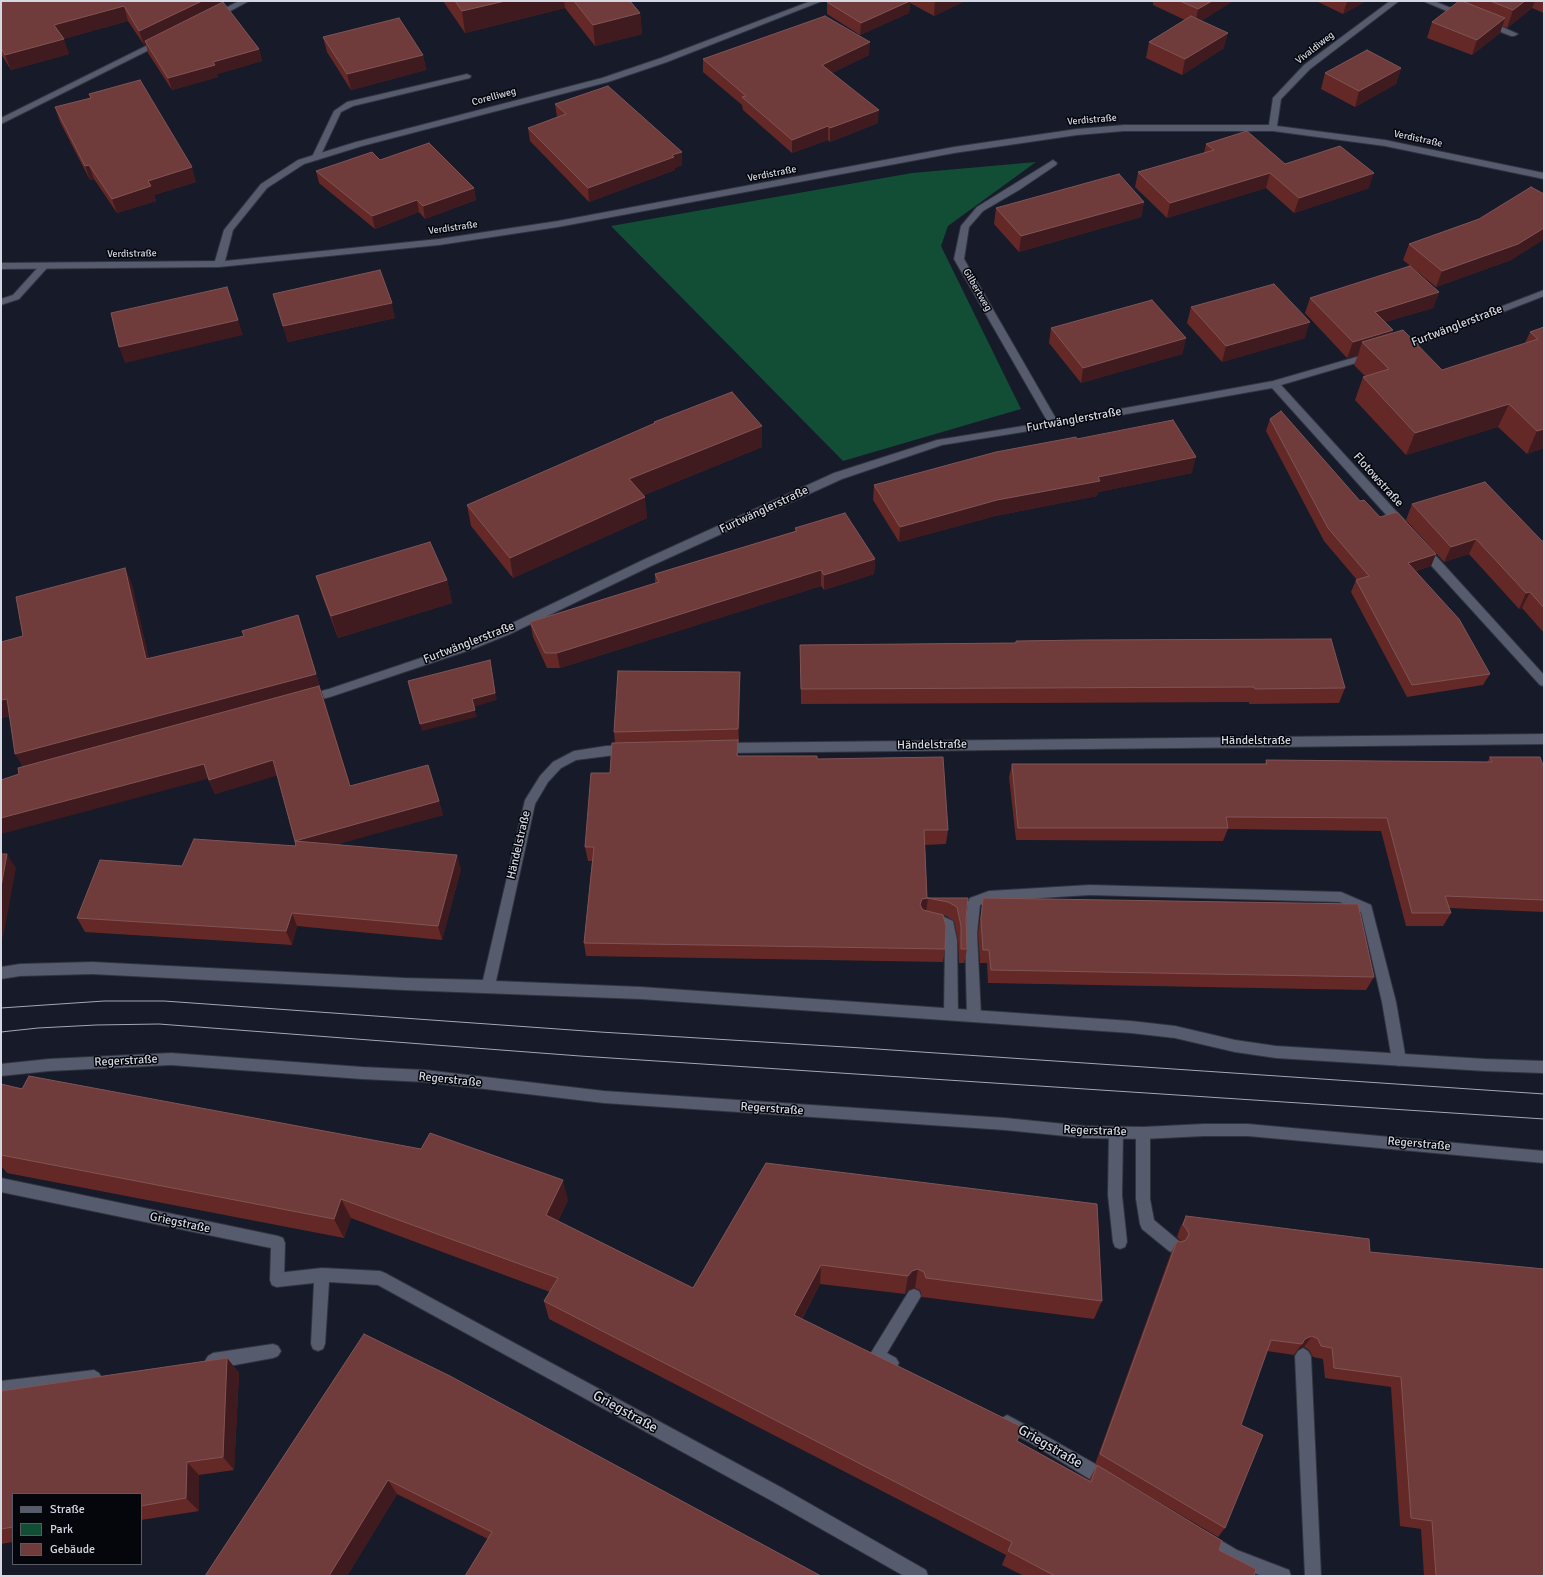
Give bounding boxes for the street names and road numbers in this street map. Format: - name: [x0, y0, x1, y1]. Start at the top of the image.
- street label: Vivaldiweg: [1293, 29, 1337, 67]
- street label: Corelliweg: [471, 85, 517, 109]
- street label: Verdistraße: [1067, 112, 1117, 128]
- street label: Verdistraße: [1392, 128, 1444, 150]
- street label: Verdistraße: [746, 163, 798, 185]
- street label: Verdistraße: [428, 219, 478, 237]
- street label: Verdistraße: [107, 248, 157, 260]
- street label: Gilbertweg: [960, 267, 994, 313]
- street label: Furtwänglerstraße: [1410, 302, 1504, 350]
- street label: Furtwänglerstraße: [1025, 405, 1123, 435]
- street label: Flotowstraße: [1350, 450, 1406, 510]
- street label: Furtwänglerstraße: [717, 483, 811, 537]
- street label: Furtwänglerstraße: [422, 619, 516, 667]
- street label: Händelstraße: [1221, 734, 1291, 748]
- street label: Händelstraße: [897, 737, 967, 753]
- street label: Händelstraße: [504, 809, 534, 881]
- street label: Regerstraße: [94, 1052, 158, 1070]
- street label: Regerstraße: [418, 1070, 482, 1090]
- street label: Regerstraße: [740, 1100, 804, 1118]
- street label: Regerstraße: [1063, 1123, 1127, 1139]
- street label: Regerstraße: [1387, 1134, 1451, 1154]
- street label: Griegstraße: [149, 1210, 211, 1236]
- street label: Griegstraße: [590, 1387, 660, 1437]
- street label: Griegstraße: [1015, 1422, 1085, 1472]

